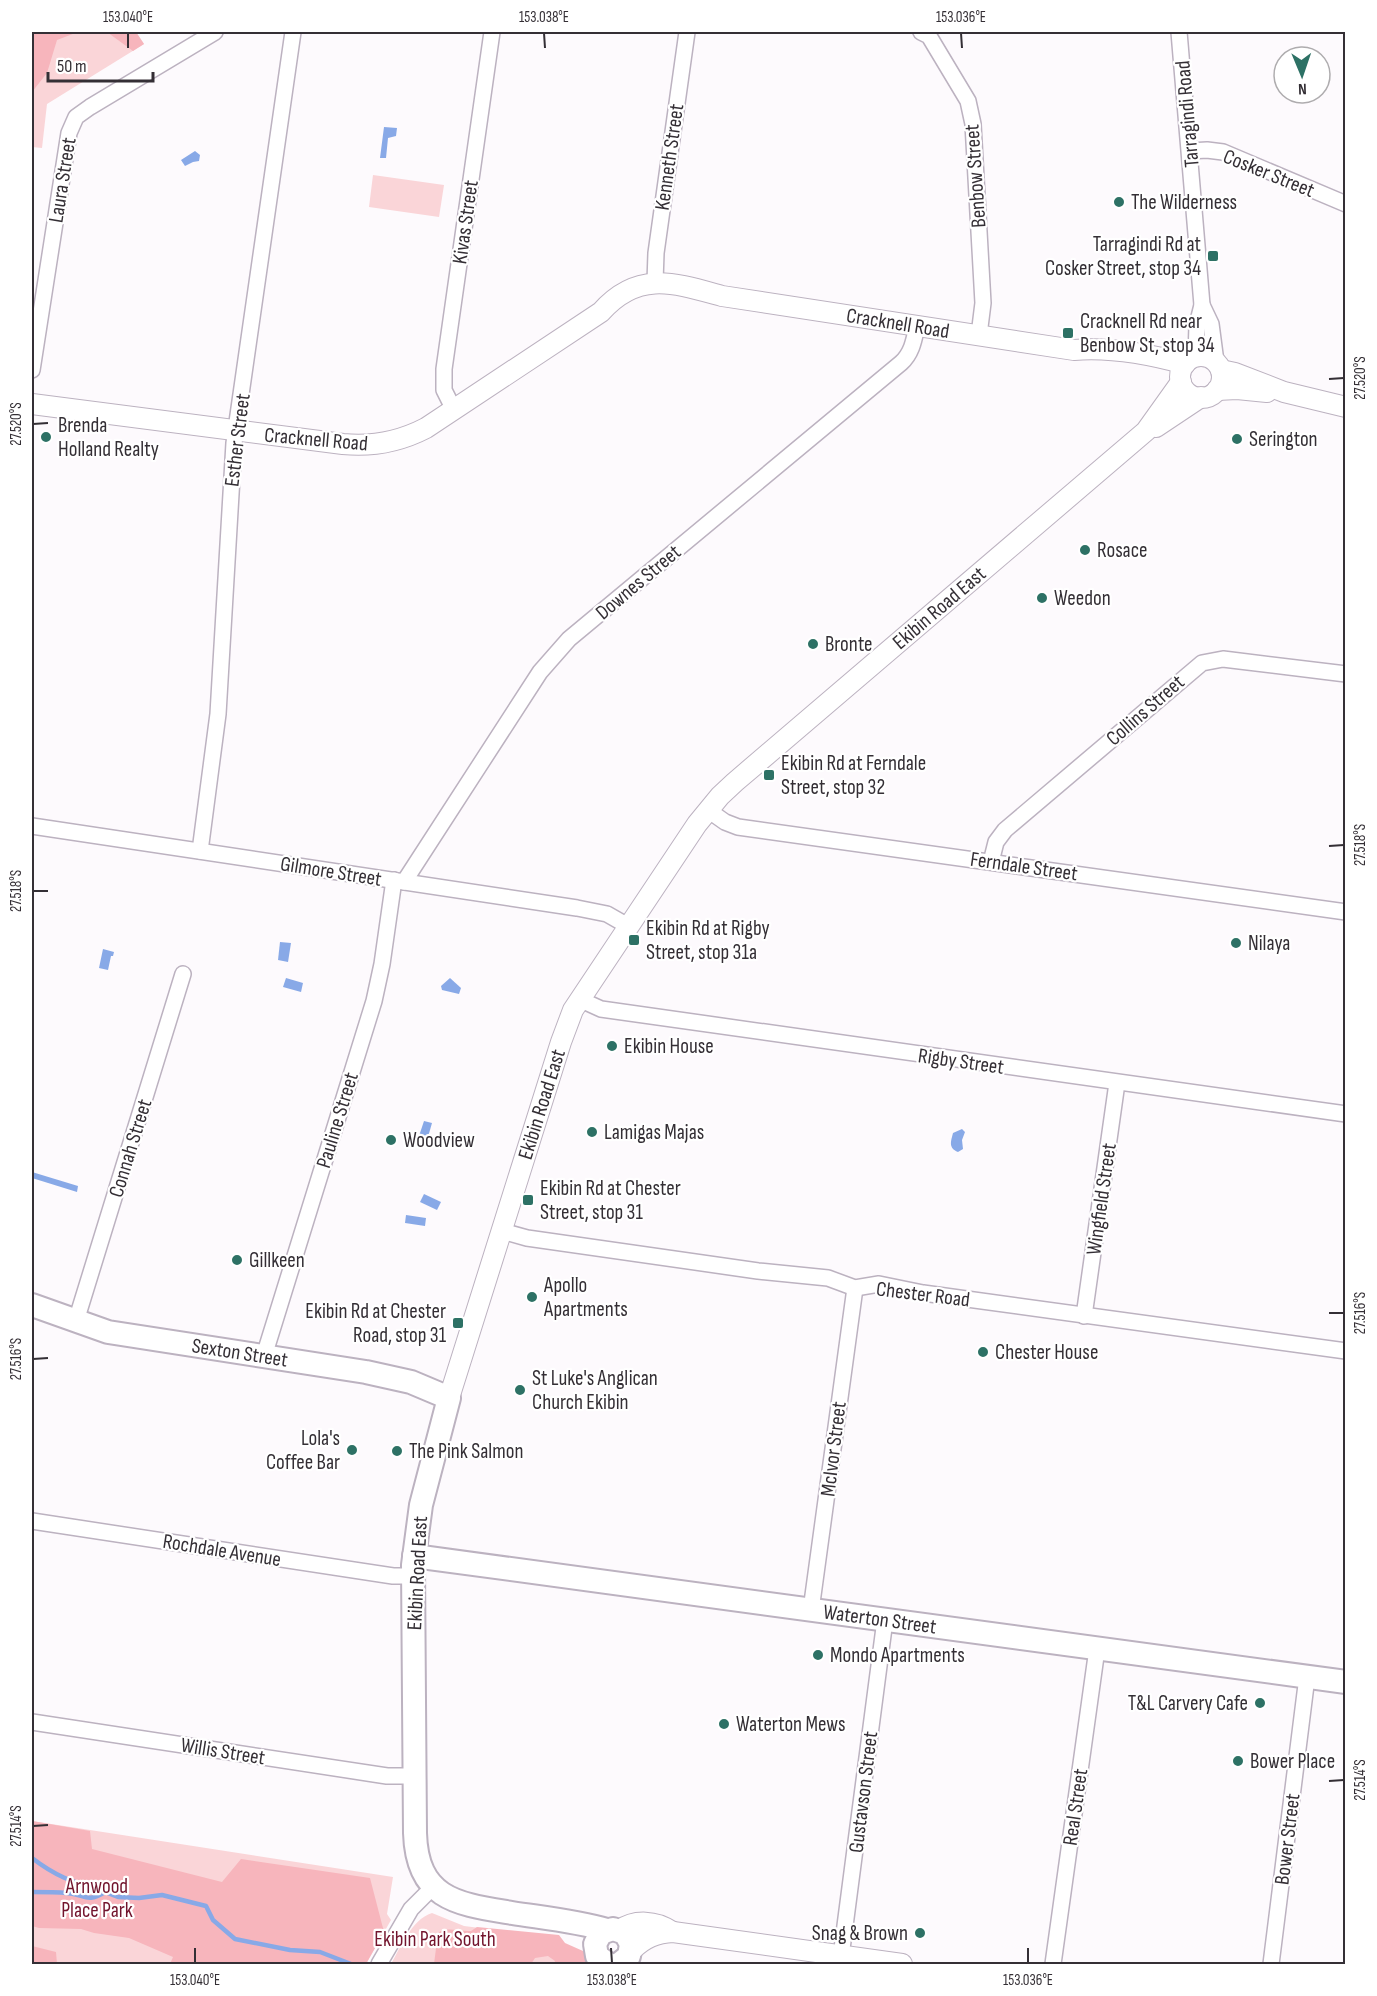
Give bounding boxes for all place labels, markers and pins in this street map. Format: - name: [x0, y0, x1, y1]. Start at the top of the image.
- place label: The Wilderness: [1131, 190, 1237, 215]
- marker: The Wilderness: [1112, 195, 1126, 209]
- place label: Tarragindi Rd at Cosker Street, stop 34: [1045, 232, 1201, 281]
- marker: Tarragindi Rd at Cosker Street, stop 34: [1206, 249, 1220, 263]
- place label: Cracknell Rd near Benbow St, stop 34: [1080, 309, 1215, 358]
- marker: Cracknell Rd near Benbow St, stop 34: [1061, 326, 1075, 340]
- place label: Brenda Holland Realty: [58, 413, 159, 462]
- place label: Serington: [1249, 427, 1318, 452]
- marker: Brenda Holland Realty: [39, 430, 53, 444]
- marker: Serington: [1230, 432, 1244, 446]
- place label: Rosace: [1097, 538, 1147, 563]
- marker: Rosace: [1078, 543, 1092, 557]
- place label: Weedon: [1054, 586, 1111, 611]
- marker: Weedon: [1035, 591, 1049, 605]
- place label: Bronte: [825, 632, 873, 657]
- marker: Bronte: [806, 637, 820, 651]
- place label: Ekibin Rd at Ferndale Street, stop 32: [781, 751, 926, 800]
- marker: Ekibin Rd at Ferndale Street, stop 32: [762, 768, 776, 782]
- place label: Ekibin Rd at Rigby Street, stop 31a: [646, 916, 770, 965]
- place label: Nilaya: [1248, 931, 1290, 956]
- marker: Ekibin Rd at Rigby Street, stop 31a: [627, 933, 641, 947]
- marker: Nilaya: [1229, 936, 1243, 950]
- place label: Ekibin House: [624, 1034, 714, 1059]
- marker: Ekibin House: [605, 1039, 619, 1053]
- place label: Lamigas Majas: [604, 1120, 704, 1145]
- marker: Lamigas Majas: [585, 1125, 599, 1139]
- place label: Woodview: [403, 1128, 475, 1153]
- marker: Woodview: [384, 1133, 398, 1147]
- place label: Ekibin Rd at Chester Street, stop 31: [540, 1176, 681, 1225]
- marker: Ekibin Rd at Chester Street, stop 31: [521, 1193, 535, 1207]
- place label: Gillkeen: [249, 1248, 305, 1273]
- marker: Gillkeen: [230, 1253, 244, 1267]
- place label: Apollo Apartments: [543, 1273, 628, 1322]
- marker: Apollo Apartments: [525, 1290, 539, 1304]
- place label: Ekibin Rd at Chester Road, stop 31: [305, 1299, 447, 1348]
- marker: Ekibin Rd at Chester Road, stop 31: [451, 1316, 465, 1330]
- place label: Chester House: [995, 1340, 1098, 1365]
- marker: Chester House: [976, 1345, 990, 1359]
- place label: St Luke's Anglican Church Ekibin: [532, 1366, 658, 1415]
- marker: St Luke's Anglican Church Ekibin: [513, 1383, 527, 1397]
- place label: Lola's Coffee Bar: [266, 1426, 340, 1475]
- place label: The Pink Salmon: [409, 1439, 523, 1464]
- marker: Lola's Coffee Bar: [345, 1443, 359, 1457]
- marker: The Pink Salmon: [390, 1444, 404, 1458]
- place label: Mondo Apartments: [830, 1643, 965, 1668]
- marker: Mondo Apartments: [811, 1648, 825, 1662]
- place label: T&L Carvery Cafe: [1128, 1691, 1248, 1716]
- marker: T&L Carvery Cafe: [1253, 1696, 1267, 1710]
- place label: Waterton Mews: [736, 1712, 846, 1737]
- marker: Waterton Mews: [717, 1717, 731, 1731]
- place label: Bower Place: [1250, 1749, 1335, 1774]
- marker: Bower Place: [1231, 1754, 1245, 1768]
- place label: Snag & Brown: [812, 1921, 908, 1946]
- marker: Snag & Brown: [913, 1926, 927, 1940]

